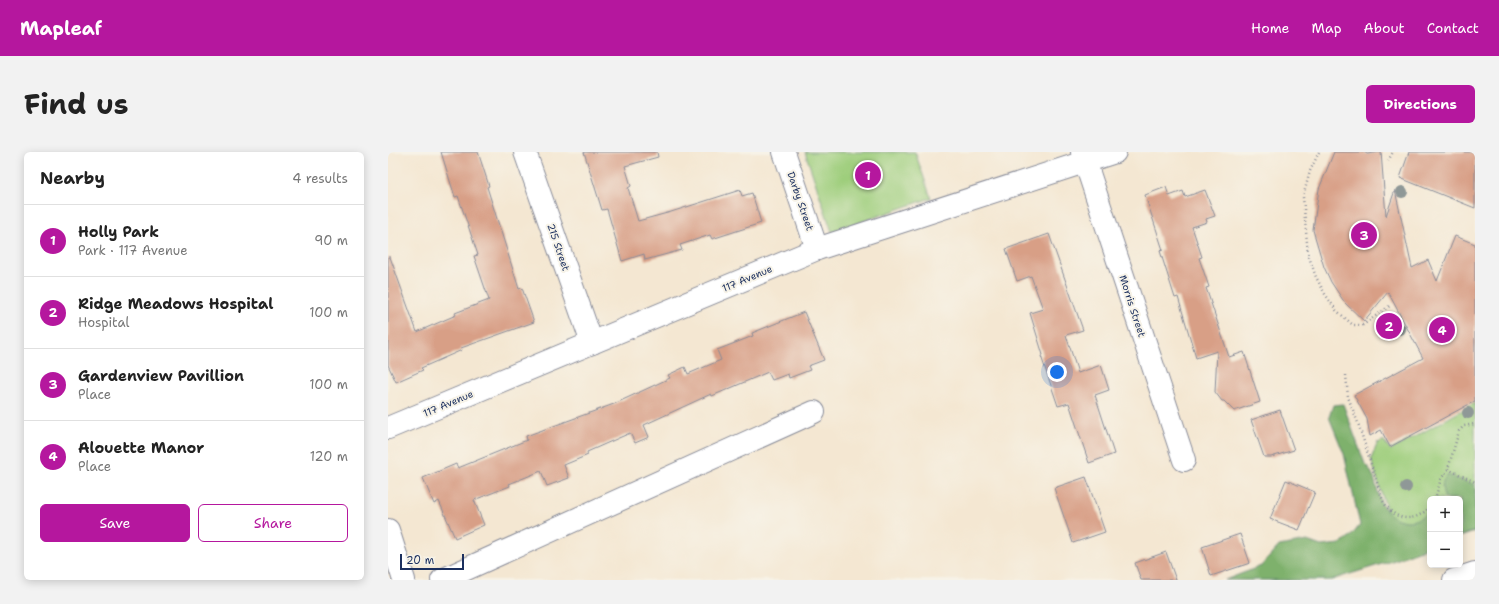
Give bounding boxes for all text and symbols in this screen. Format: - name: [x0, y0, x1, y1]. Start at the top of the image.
- text: Mapleaf: [20, 16, 102, 41]
- text: Home: [1251, 19, 1290, 37]
- text: Map: [1312, 19, 1342, 37]
- text: About: [1364, 19, 1405, 37]
- text: Contact: [1427, 19, 1479, 37]
- text: Find us: [24, 85, 129, 123]
- button: Directions: [1366, 85, 1475, 123]
- pin: 1: [855, 160, 881, 190]
- text: Nearby: [40, 167, 105, 189]
- text: 4 results: [292, 170, 348, 187]
- street label: Darby Street: [784, 170, 817, 232]
- pin: 3: [1351, 220, 1377, 250]
- text: Holly Park: [78, 222, 159, 242]
- street label: 215 Street: [544, 222, 573, 273]
- text: 1: [50, 232, 56, 249]
- text: 90 m: [314, 232, 348, 249]
- text: Park · 117 Avenue: [78, 242, 188, 259]
- street label: 117 Avenue: [720, 262, 775, 295]
- street label: Morris Street: [1116, 273, 1149, 339]
- text: Ridge Meadows Hospital: [78, 294, 273, 314]
- text: 2: [48, 304, 58, 321]
- text: 100 m: [309, 304, 348, 321]
- pin: 2: [1376, 311, 1402, 341]
- text: Hospital: [78, 314, 129, 331]
- pin: 4: [1429, 315, 1455, 345]
- your location: [1047, 362, 1067, 382]
- text: Gardenview Pavillion: [78, 366, 244, 386]
- text: 3: [48, 376, 58, 393]
- text: 100 m: [309, 376, 348, 393]
- text: Place: [78, 386, 111, 403]
- street label: 117 Avenue: [421, 387, 476, 420]
- text: Alouette Manor: [78, 438, 204, 458]
- text: 4: [48, 448, 58, 465]
- text: 120 m: [310, 448, 348, 465]
- text: Place: [78, 458, 111, 475]
- map controls: [1427, 496, 1463, 568]
- button: +: [1427, 496, 1463, 532]
- button: Save: [40, 504, 190, 542]
- button: Share: [198, 504, 348, 542]
- button: −: [1427, 532, 1463, 568]
- scale bar: [400, 552, 464, 571]
- text: 20 m: [406, 553, 434, 568]

